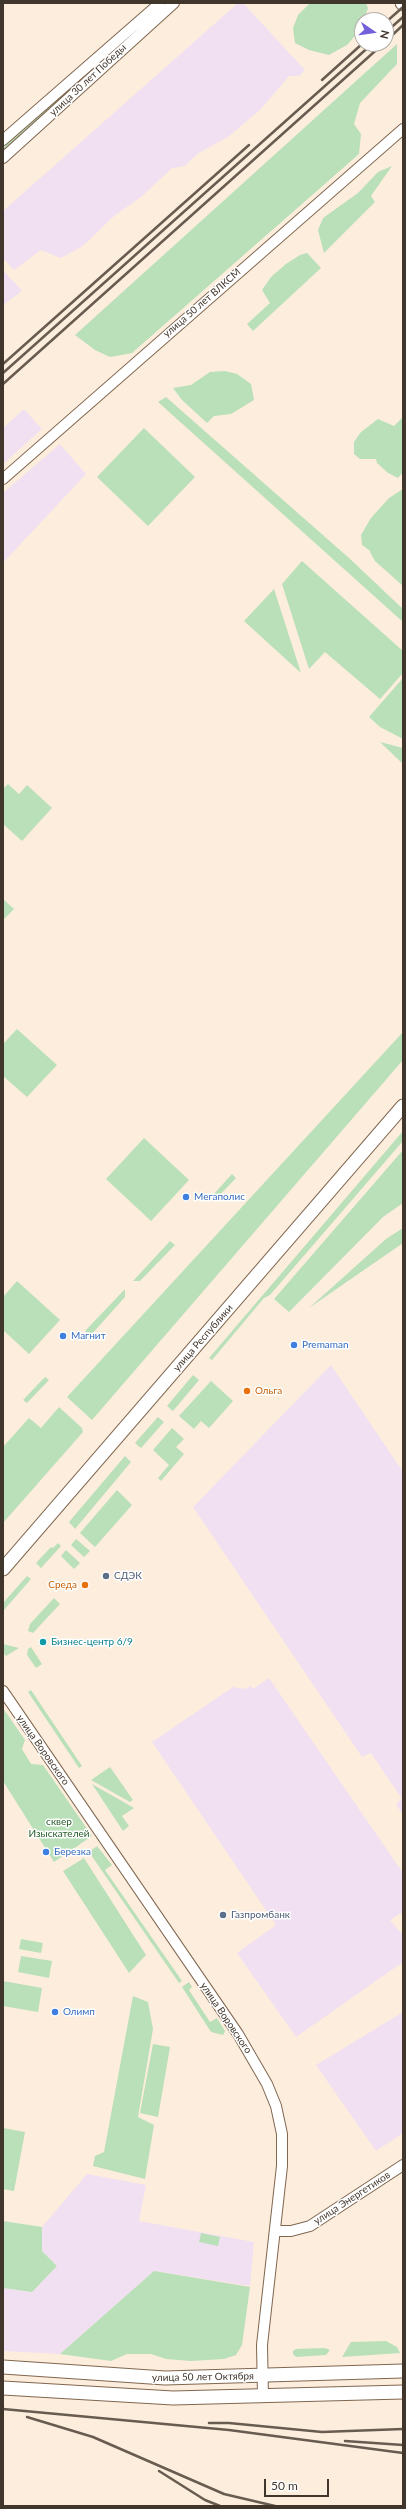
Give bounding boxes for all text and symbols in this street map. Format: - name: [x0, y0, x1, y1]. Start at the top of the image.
- north arrow: [354, 12, 394, 52]
- text: N: [378, 29, 392, 40]
- street label: улица 30 лет Победы: [47, 41, 129, 119]
- street label: улица 50 лет ВЛКСМ: [161, 266, 243, 340]
- place label: Мегаполис: [194, 1191, 245, 1203]
- marker: Мегаполис: [181, 1192, 191, 1202]
- street label: улица Республики: [171, 1302, 235, 1374]
- place label: Магнит: [71, 1330, 106, 1342]
- marker: Магнит: [58, 1331, 68, 1341]
- place label: Premaman: [302, 1339, 349, 1351]
- marker: Premaman: [289, 1340, 299, 1350]
- place label: Ольга: [255, 1385, 282, 1397]
- marker: Ольга: [242, 1386, 252, 1396]
- place label: СДЭК: [114, 1570, 142, 1582]
- marker: СДЭК: [101, 1571, 111, 1581]
- place label: Среда: [48, 1579, 77, 1591]
- marker: Среда: [80, 1580, 90, 1590]
- place label: Бизнес-центр 6/9: [51, 1636, 133, 1648]
- marker: Бизнес-центр 6/9: [38, 1637, 48, 1647]
- street label: улица Воровского: [14, 1713, 72, 1787]
- park label: сквер Изыскателей: [28, 1816, 90, 1840]
- place label: Березка: [54, 1846, 91, 1858]
- marker: Березка: [41, 1847, 51, 1857]
- place label: Газпромбанк: [231, 1909, 290, 1921]
- marker: Газпромбанк: [218, 1910, 228, 1920]
- street label: улица Воровского: [198, 1980, 254, 2056]
- place label: Олимп: [63, 2006, 95, 2018]
- marker: Олимп: [50, 2007, 60, 2017]
- street label: улица Энергетиков: [312, 2169, 392, 2227]
- street label: улица 50 лет Октября: [152, 2370, 254, 2384]
- scale bar: [266, 2471, 331, 2497]
- text: 50 m: [271, 2478, 298, 2493]

